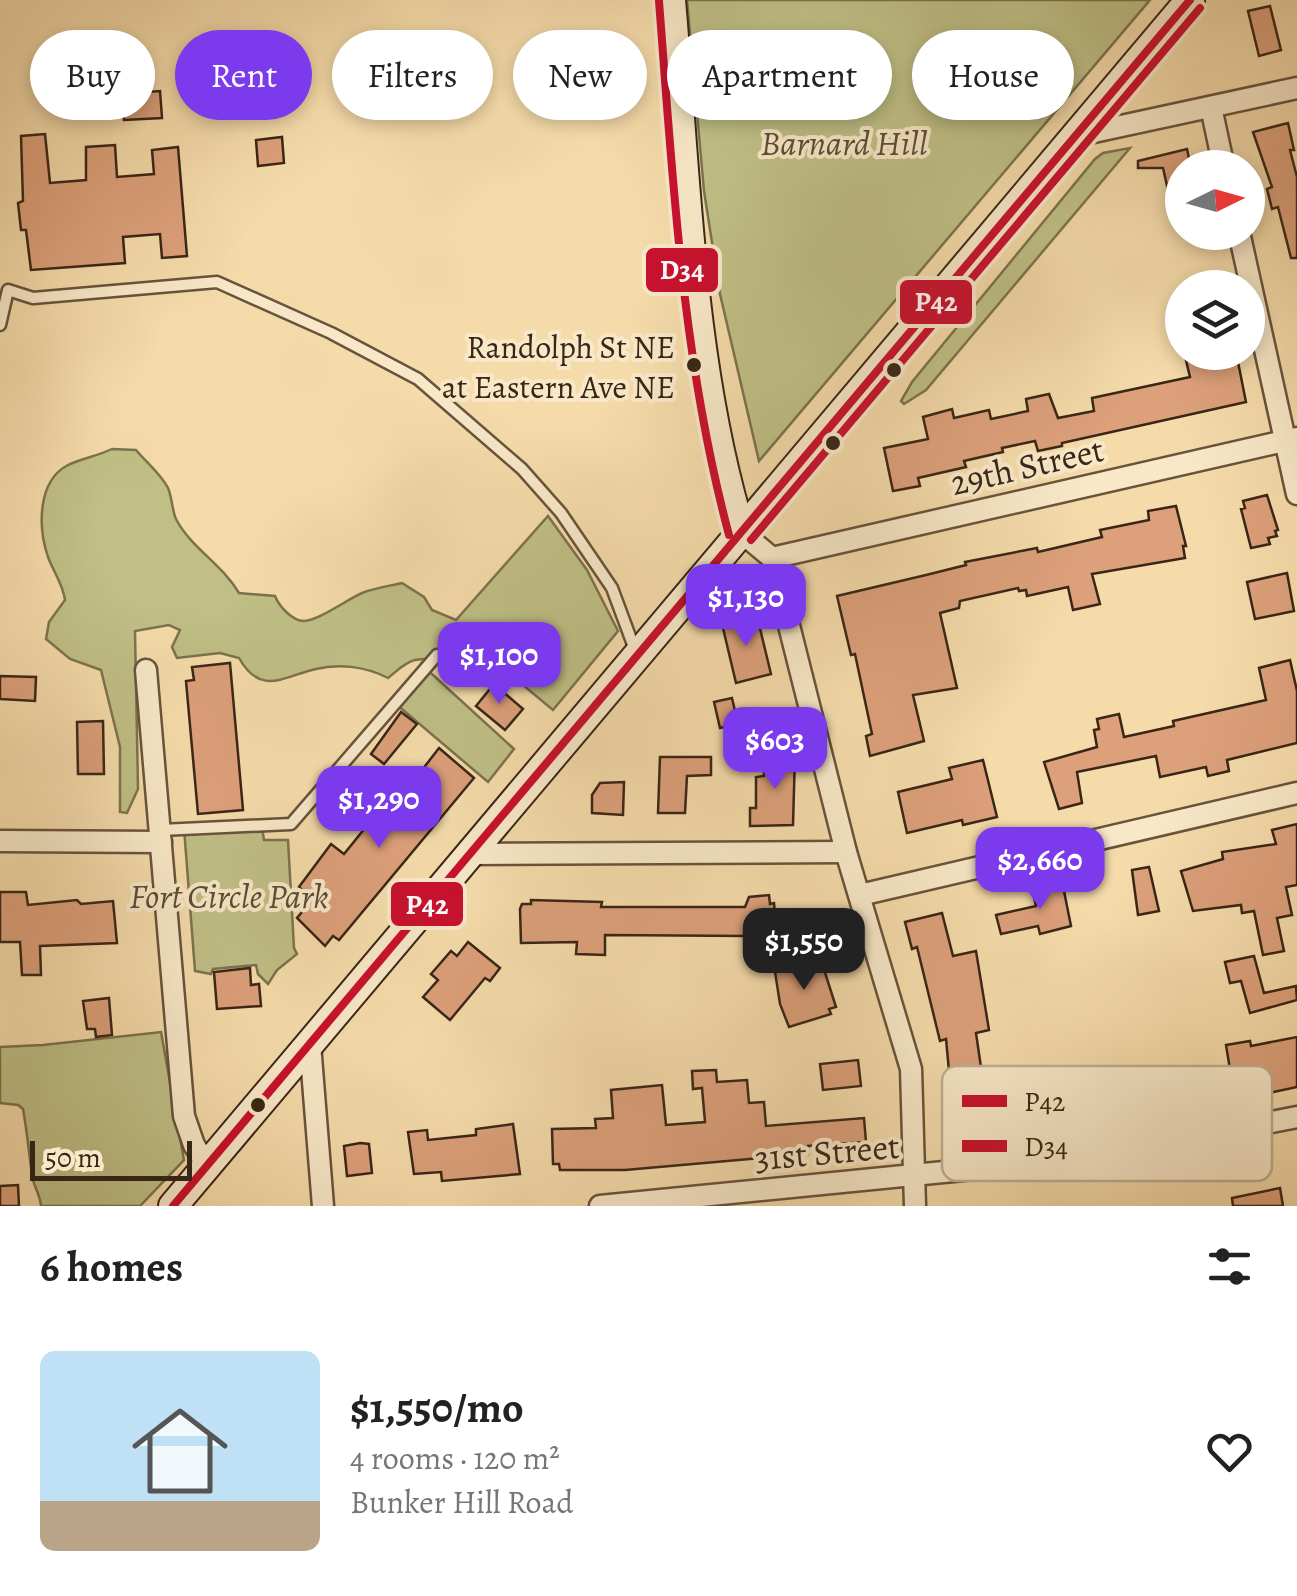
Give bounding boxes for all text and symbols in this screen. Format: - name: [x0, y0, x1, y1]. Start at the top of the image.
- chip: Buy: [30, 30, 155, 120]
- chip: Rent: [175, 30, 312, 120]
- chip: Filters: [332, 30, 493, 120]
- chip: New: [513, 30, 647, 120]
- chip: Apartment: [667, 30, 892, 120]
- chip: House: [912, 30, 1074, 120]
- park label: Barnard Hill: [761, 119, 928, 167]
- north arrow: [1165, 150, 1265, 250]
- map controls: [1165, 150, 1265, 370]
- line badge: D34: [644, 246, 720, 294]
- text: D34: [660, 251, 704, 289]
- button: layers: [1165, 270, 1265, 370]
- line badge: P42: [898, 278, 974, 326]
- text: P42: [915, 283, 958, 321]
- place label: Randolph St NE at Eastern Ave NE: [442, 325, 675, 409]
- marker: Randolph St NE at Eastern Ave NE: [684, 355, 704, 375]
- unlabelled marker: [884, 360, 904, 380]
- street label: 29th Street: [946, 425, 1108, 507]
- unlabelled marker: [823, 433, 843, 453]
- pin: $1,130: [665, 564, 827, 649]
- text: $1,130: [708, 574, 784, 618]
- pin: $1,100: [418, 622, 580, 707]
- text: $1,100: [460, 632, 538, 676]
- pin: $603: [716, 707, 834, 792]
- text: $603: [745, 717, 805, 761]
- pin: $1,290: [298, 766, 460, 851]
- text: $1,290: [338, 776, 420, 820]
- pin: $2,660: [959, 827, 1121, 912]
- text: $2,660: [998, 837, 1082, 881]
- park label: Fort Circle Park: [129, 872, 329, 920]
- line badge: P42: [389, 880, 465, 928]
- text: P42: [406, 886, 449, 924]
- pin: $1,550: [723, 908, 885, 993]
- text: $1,550: [765, 918, 843, 962]
- legend: [942, 1066, 1272, 1181]
- text: P42: [1024, 1083, 1065, 1121]
- unlabelled marker: [248, 1095, 268, 1115]
- street label: 31st Street: [753, 1122, 901, 1182]
- text: D34: [1024, 1128, 1068, 1166]
- scale bar: [30, 1136, 192, 1180]
- text: 50 m: [45, 1139, 101, 1177]
- text: 6 homes: [40, 1238, 183, 1295]
- icon: filters: [1202, 1239, 1257, 1294]
- text: $1,550/mo: [350, 1379, 524, 1436]
- icon: home: [120, 1391, 240, 1511]
- icon: heart: [1202, 1424, 1257, 1479]
- text: 4 rooms · 120 m²: [350, 1436, 560, 1480]
- text: Bunker Hill Road: [350, 1480, 574, 1524]

